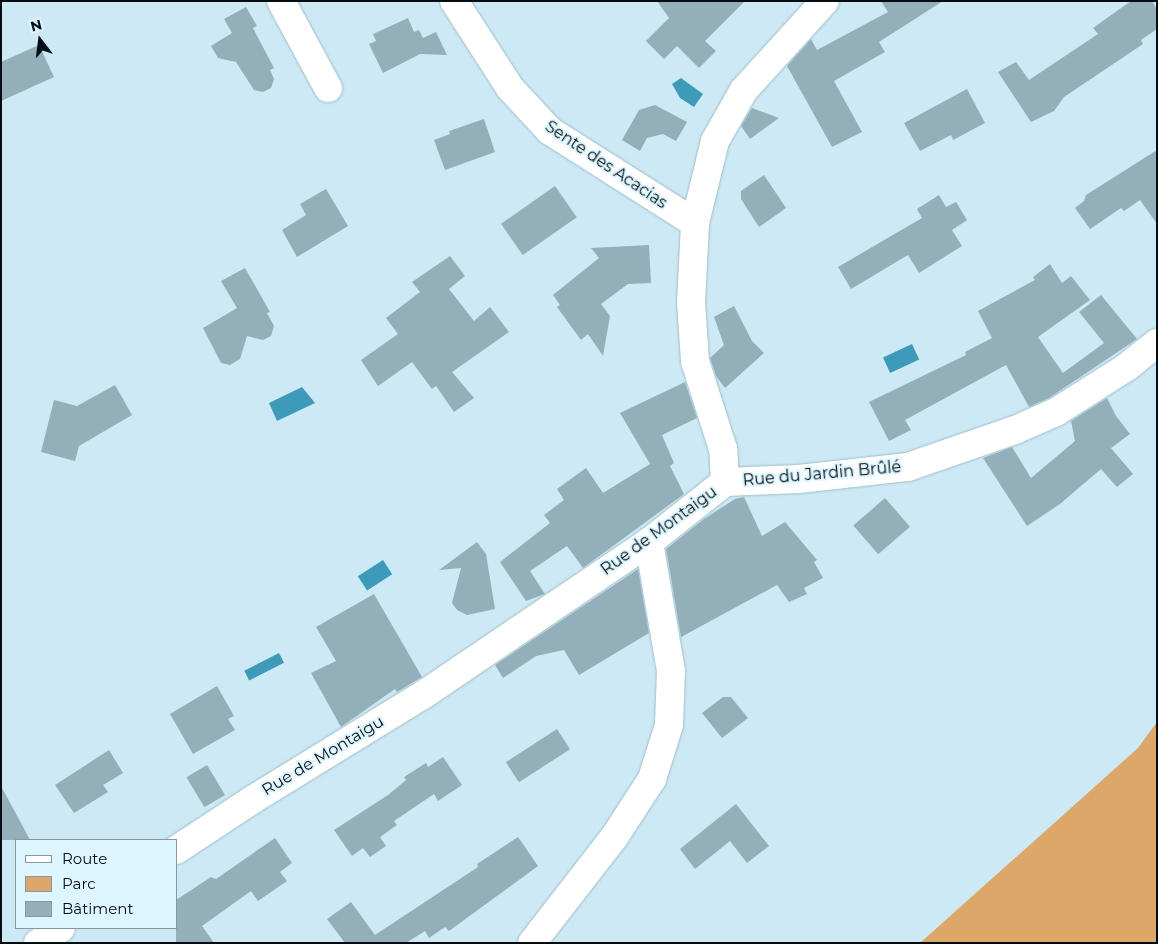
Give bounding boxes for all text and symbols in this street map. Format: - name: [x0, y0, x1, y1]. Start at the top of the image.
- north arrow: [15, 15, 65, 65]
- text: N: [28, 15, 44, 36]
- street label: Sente des Acacias: [541, 117, 671, 213]
- street label: Rue du Jardin Brûlé: [742, 458, 902, 490]
- street label: Rue de Montaigu: [597, 482, 721, 580]
- street label: Rue de Montaigu: [259, 712, 387, 800]
- legend: [15, 839, 178, 929]
- text: Route: [62, 849, 107, 868]
- text: Parc: [62, 874, 96, 893]
- text: Bâtiment: [62, 899, 134, 918]

